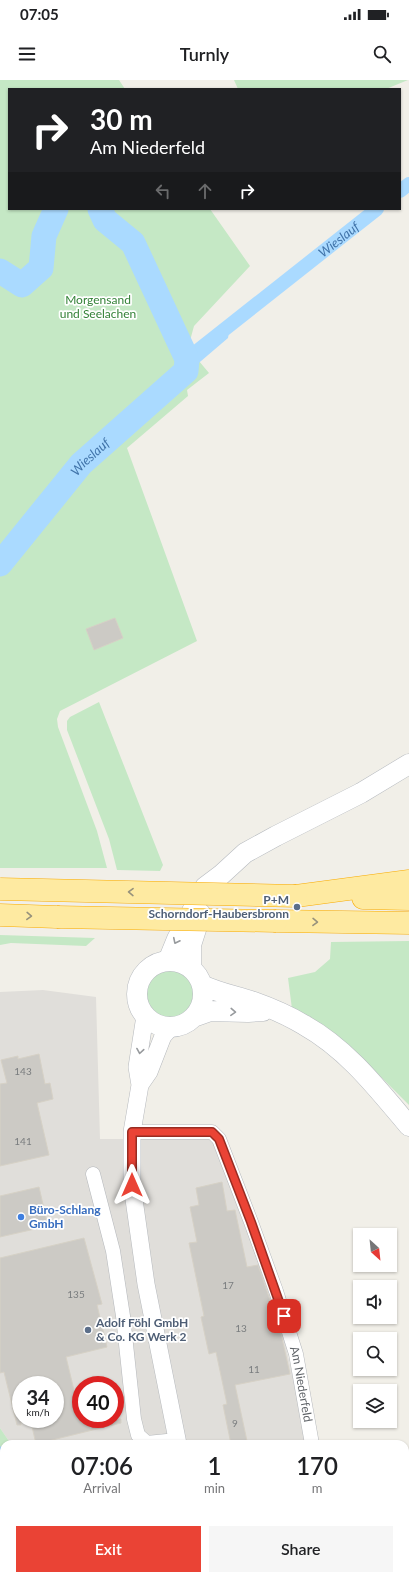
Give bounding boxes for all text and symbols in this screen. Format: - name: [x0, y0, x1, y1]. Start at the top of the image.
- text: 07:05: [20, 5, 59, 23]
- icon: menu: [16, 43, 38, 65]
- text: Turnly: [180, 43, 229, 65]
- icon: search: [371, 43, 393, 65]
- text: 30 m: [90, 102, 153, 136]
- icon: right: [24, 104, 76, 156]
- text: Am Niederfeld: [90, 136, 205, 158]
- icon: left: [152, 180, 174, 202]
- icon: ahead: [194, 180, 216, 202]
- icon: right: [236, 180, 258, 202]
- water label: Wieslauf: [315, 218, 363, 260]
- park label: Morgensand und Seelachen: [60, 292, 136, 321]
- water label: Wieslauf: [67, 434, 113, 479]
- one-way arrow: [128, 888, 134, 897]
- place label: P+M Schorndorf-Haubersbronn: [148, 892, 289, 921]
- marker: P+M Schorndorf-Haubersbronn: [292, 902, 302, 912]
- one-way arrow: [26, 912, 32, 920]
- one-way arrow: [312, 918, 318, 926]
- one-way arrow: [173, 936, 181, 944]
- one-way arrow: [230, 1007, 236, 1016]
- one-way arrow: [136, 1047, 145, 1054]
- house number: 143: [14, 1065, 32, 1077]
- house number: 141: [14, 1135, 32, 1147]
- position arrow: [111, 1164, 153, 1206]
- place label: Büro-Schlang GmbH: [29, 1202, 101, 1231]
- marker: Büro-Schlang GmbH: [16, 1212, 26, 1222]
- north arrow: [353, 1228, 397, 1272]
- map controls: [353, 1228, 397, 1428]
- house number: 17: [222, 1279, 234, 1291]
- button: sound: [353, 1280, 397, 1324]
- house number: 135: [67, 1288, 85, 1300]
- pin: [267, 1299, 301, 1333]
- icon: arrive: [273, 1305, 295, 1327]
- place label: Adolf Föhl GmbH & Co. KG Werk 2: [95, 1315, 188, 1344]
- house number: 13: [235, 1322, 247, 1334]
- marker: Adolf Föhl GmbH & Co. KG Werk 2: [83, 1325, 93, 1335]
- button: search: [353, 1332, 397, 1376]
- street label: Am Niederfeld: [287, 1344, 316, 1423]
- house number: 11: [248, 1363, 260, 1375]
- speed limit sign: 40: [72, 1376, 124, 1428]
- button: layers: [353, 1384, 397, 1428]
- text: 34: [26, 1385, 50, 1409]
- text: km/h: [26, 1406, 50, 1418]
- house number: 9: [232, 1417, 238, 1429]
- text: 07:06: [71, 1451, 133, 1480]
- text: 1: [208, 1451, 221, 1480]
- text: 170: [296, 1451, 338, 1480]
- text: Arrival: [83, 1480, 121, 1496]
- text: min: [204, 1480, 225, 1496]
- text: m: [312, 1480, 322, 1496]
- button: Exit: [16, 1526, 201, 1572]
- button: Share: [209, 1526, 393, 1572]

